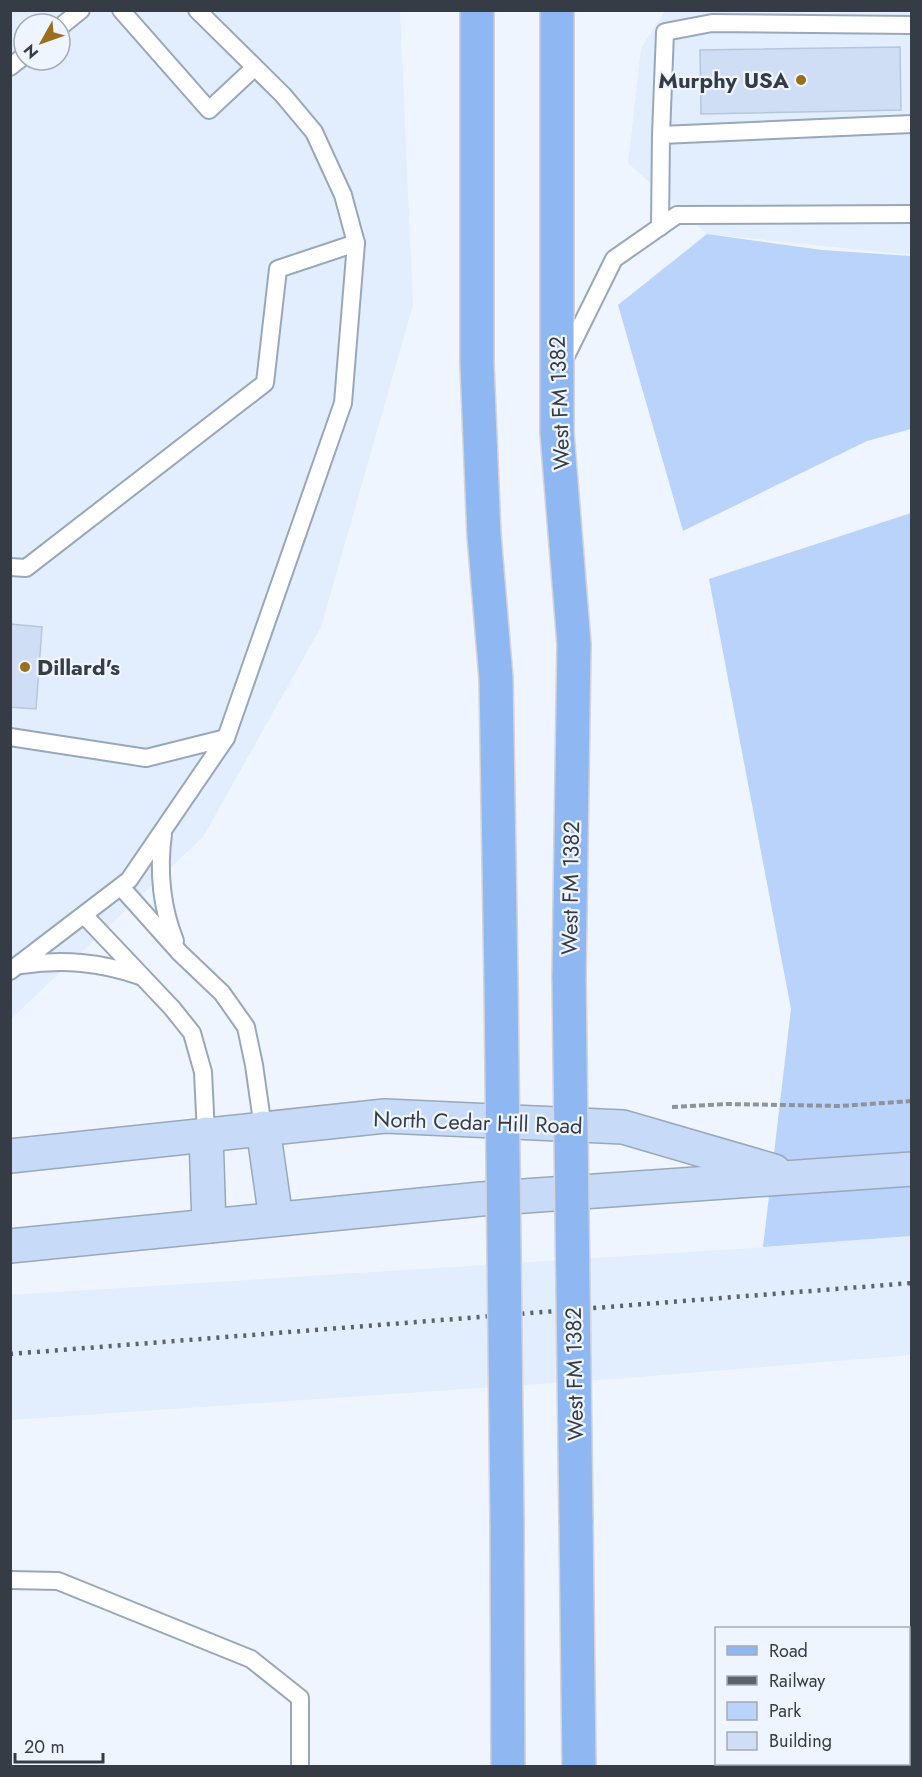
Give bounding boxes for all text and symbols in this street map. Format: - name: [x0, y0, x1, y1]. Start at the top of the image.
- north arrow: [12, 12, 72, 72]
- text: N: [18, 39, 44, 64]
- place label: Murphy USA: [658, 64, 790, 96]
- marker: Murphy USA: [794, 73, 808, 87]
- street label: West FM 1382: [541, 335, 577, 471]
- place label: Dillard's: [37, 651, 120, 683]
- marker: Dillard's: [18, 660, 32, 674]
- street label: West FM 1382: [553, 821, 587, 955]
- street label: North Cedar Hill Road: [373, 1102, 583, 1142]
- street label: West FM 1382: [557, 1307, 591, 1441]
- legend: [715, 1627, 910, 1765]
- text: Road: [769, 1638, 808, 1664]
- text: Railway: [769, 1668, 825, 1694]
- text: Park: [769, 1698, 801, 1724]
- scale bar: [15, 1726, 104, 1764]
- text: Building: [769, 1728, 832, 1754]
- text: 20 m: [24, 1734, 64, 1760]

